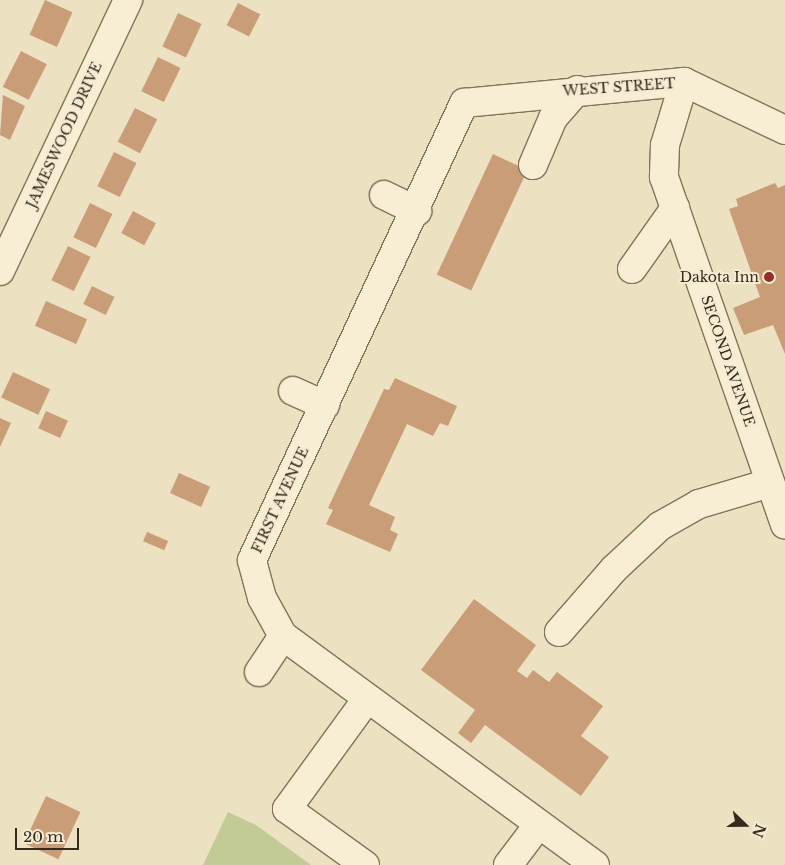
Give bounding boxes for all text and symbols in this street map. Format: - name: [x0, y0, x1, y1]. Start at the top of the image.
- street label: JAMESWOOD DRIVE: [23, 59, 105, 211]
- street label: WEST STREET: [562, 75, 676, 99]
- place label: Dakota Inn: [680, 269, 759, 285]
- marker: Dakota Inn: [763, 271, 775, 283]
- street label: SECOND AVENUE: [698, 293, 758, 429]
- street label: FIRST AVENUE: [248, 444, 312, 556]
- north arrow: [720, 800, 770, 850]
- scale bar: [18, 818, 81, 850]
- text: N: [748, 821, 770, 840]
- text: 20 m: [23, 827, 63, 846]

